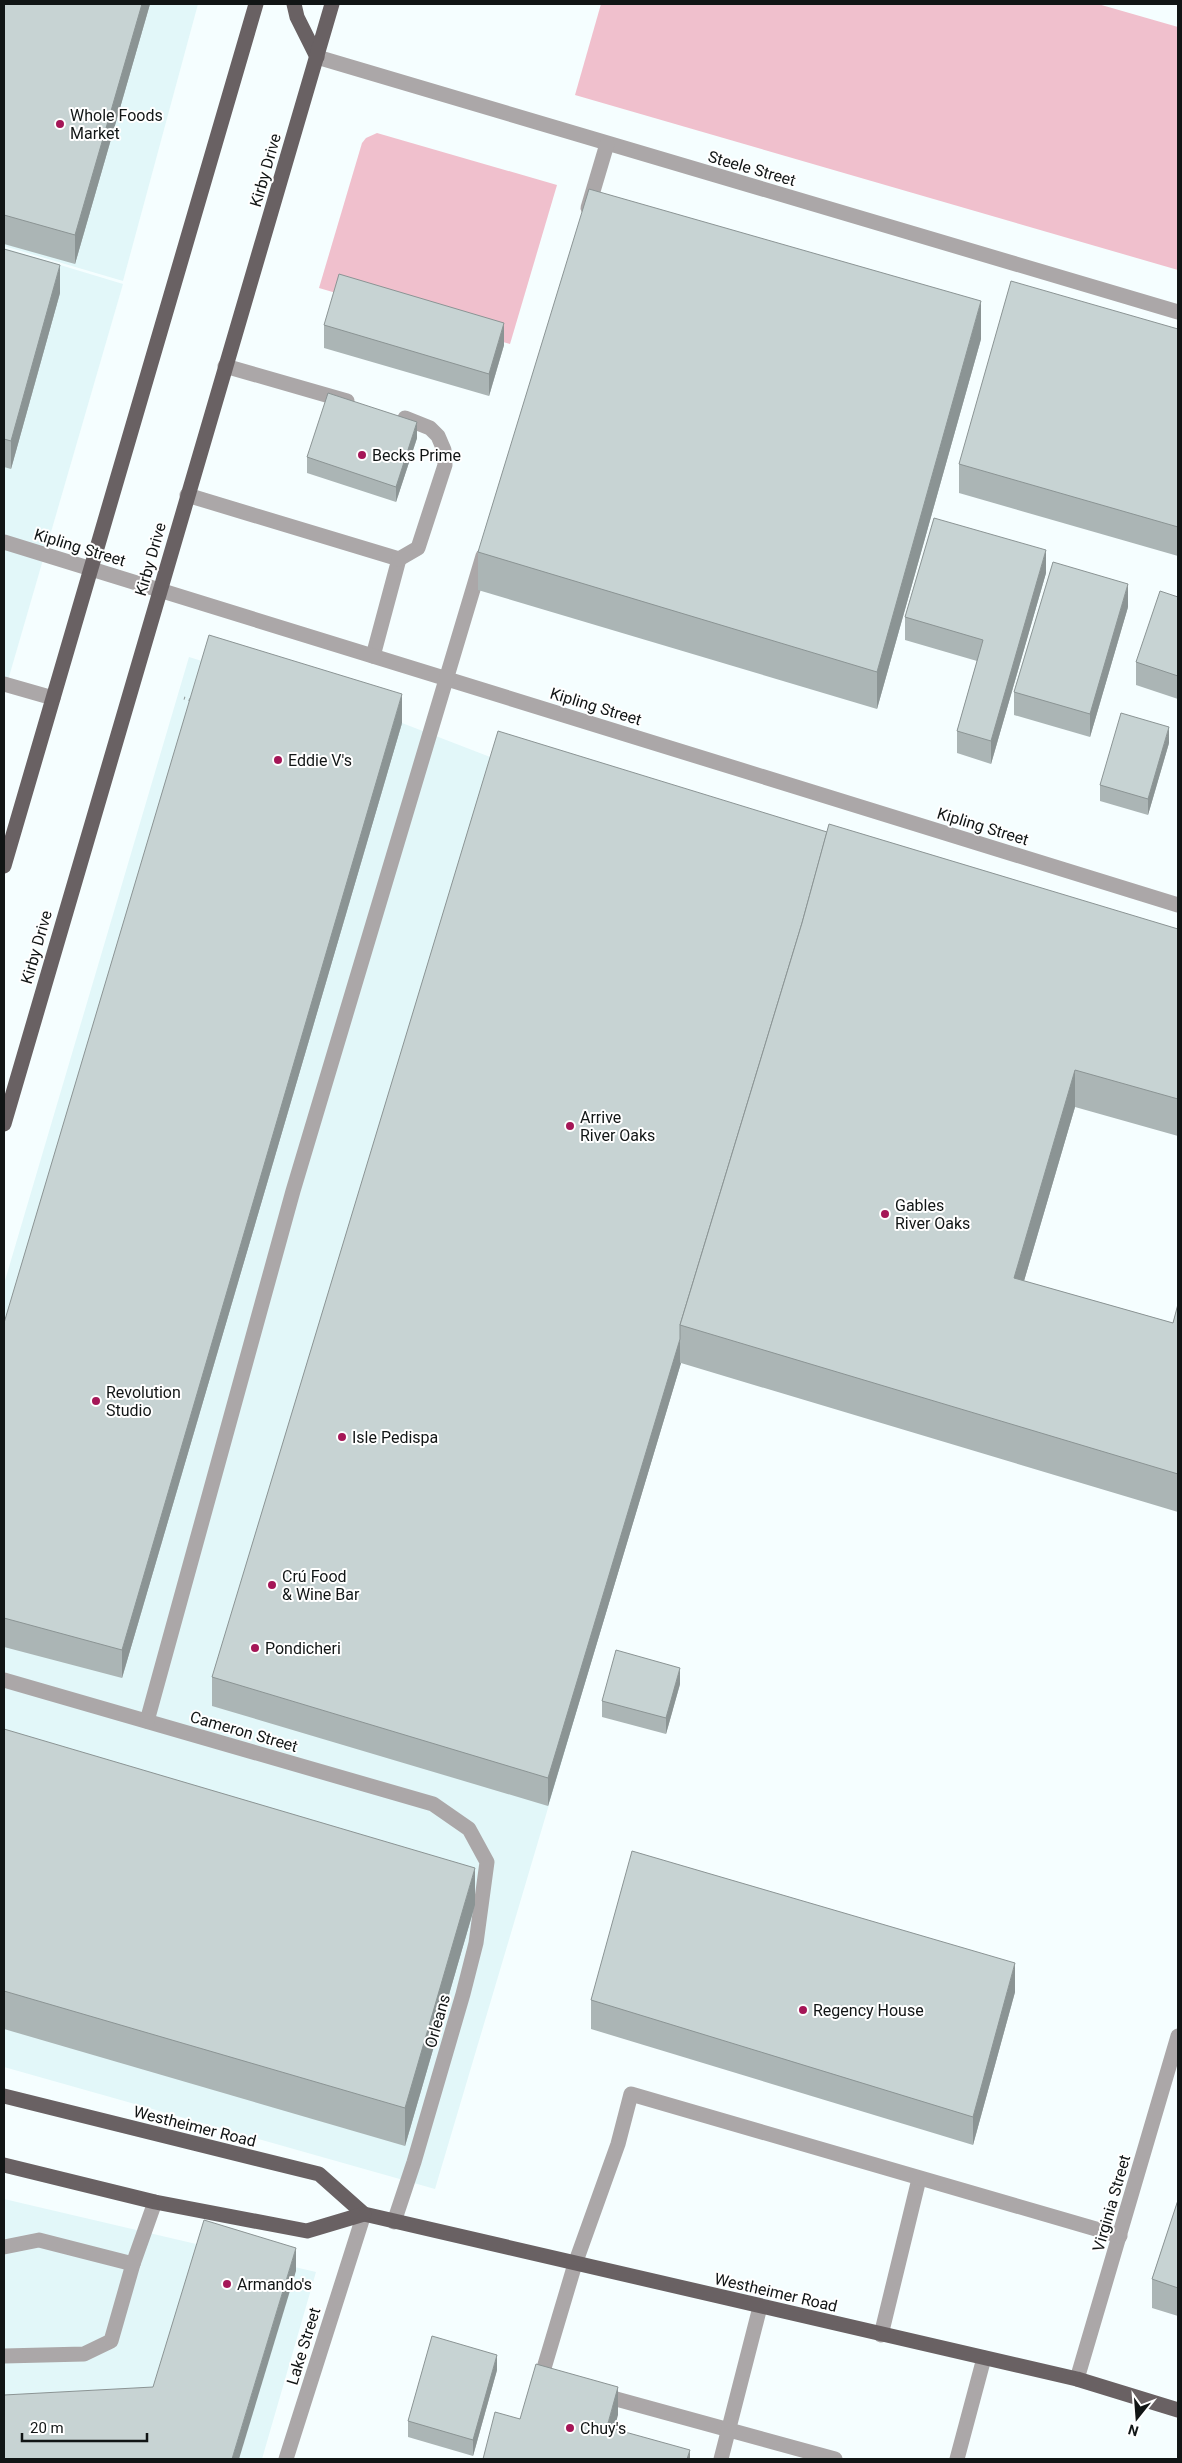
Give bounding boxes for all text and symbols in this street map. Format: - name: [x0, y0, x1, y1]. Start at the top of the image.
- place label: Whole Foods Market: [70, 106, 163, 143]
- marker: Whole Foods Market: [54, 118, 66, 130]
- street label: Kirby Drive: [246, 131, 285, 209]
- street label: Steele Street: [706, 147, 798, 190]
- place label: Becks Prime: [372, 446, 461, 465]
- marker: Becks Prime: [356, 449, 368, 461]
- street label: Kirby Drive: [131, 520, 170, 598]
- street label: Kipling Street: [32, 525, 128, 570]
- street label: Kipling Street: [548, 684, 644, 729]
- place label: Eddie V's: [288, 751, 352, 770]
- marker: Eddie V's: [272, 754, 284, 766]
- street label: Kipling Street: [935, 804, 1031, 849]
- street label: Kirby Drive: [17, 908, 56, 986]
- place label: Arrive River Oaks: [580, 1108, 655, 1145]
- marker: Arrive River Oaks: [564, 1120, 576, 1132]
- place label: Gables River Oaks: [895, 1196, 970, 1233]
- marker: Gables River Oaks: [879, 1208, 891, 1220]
- place label: Revolution Studio: [106, 1383, 181, 1420]
- marker: Revolution Studio: [90, 1395, 102, 1407]
- place label: Isle Pedispa: [352, 1428, 438, 1447]
- marker: Isle Pedispa: [336, 1431, 348, 1443]
- place label: Crú Food & Wine Bar: [282, 1567, 360, 1604]
- marker: Crú Food & Wine Bar: [266, 1579, 278, 1591]
- place label: Pondicheri: [265, 1639, 341, 1658]
- marker: Pondicheri: [249, 1642, 261, 1654]
- street label: Cameron Street: [188, 1707, 300, 1756]
- street label: Orleans: [421, 1992, 454, 2050]
- place label: Regency House: [813, 2001, 924, 2020]
- marker: Regency House: [797, 2004, 809, 2016]
- street label: Westheimer Road: [132, 2102, 258, 2151]
- street label: Virginia Street: [1089, 2153, 1134, 2254]
- street label: Westheimer Road: [712, 2269, 839, 2316]
- place label: Armando's: [237, 2275, 312, 2294]
- marker: Armando's: [221, 2278, 233, 2290]
- street label: Lake Street: [283, 2305, 324, 2387]
- north arrow: [1112, 2393, 1162, 2443]
- scale bar: [22, 2410, 148, 2442]
- text: 20 m: [30, 2419, 64, 2437]
- place label: Chuy's: [580, 2419, 626, 2438]
- text: N: [1126, 2421, 1140, 2440]
- marker: Chuy's: [564, 2422, 576, 2434]

